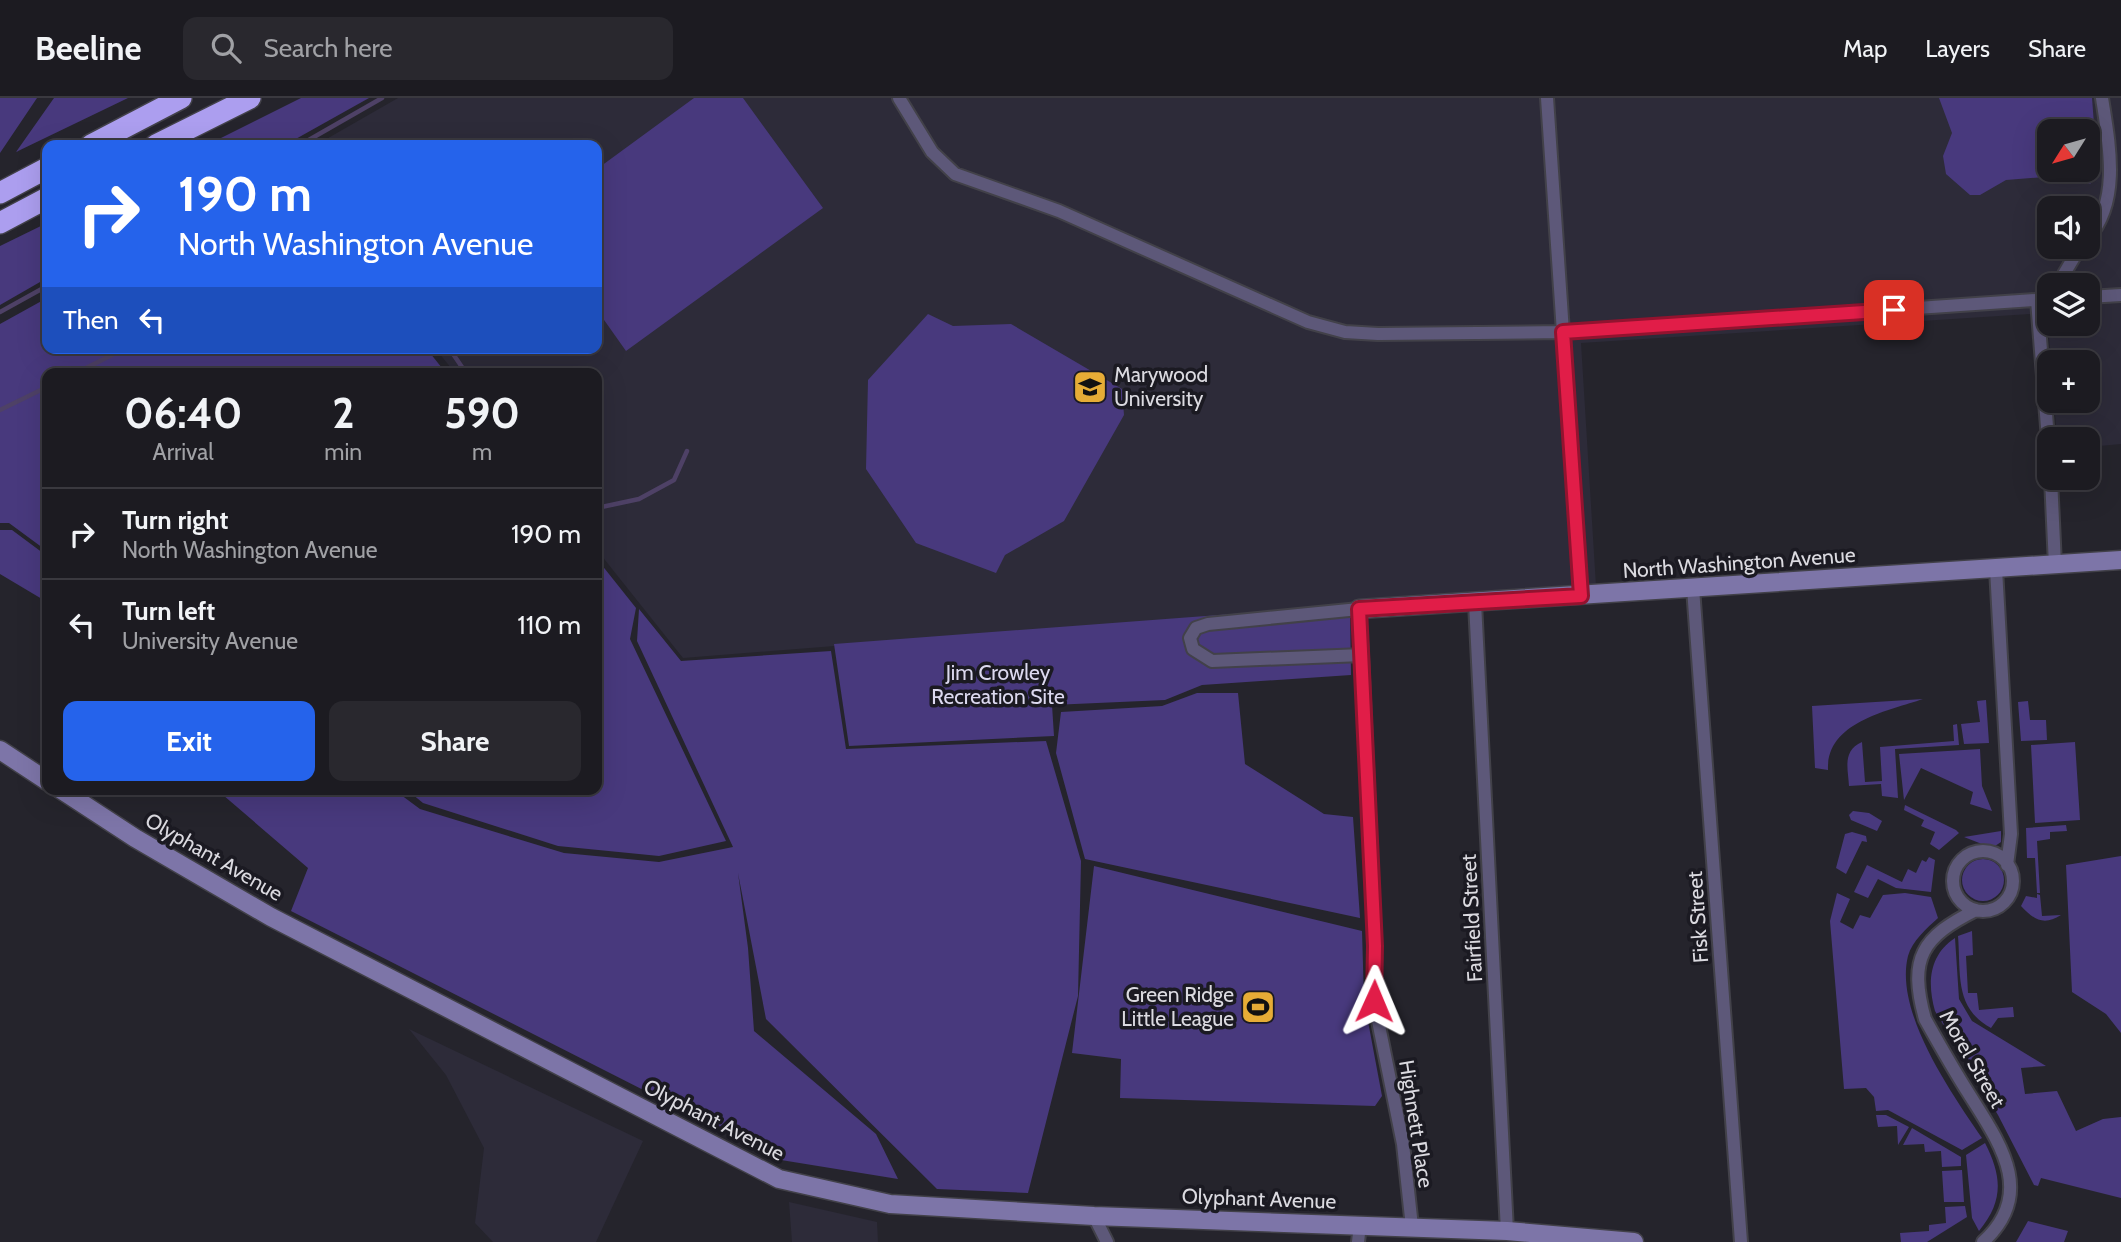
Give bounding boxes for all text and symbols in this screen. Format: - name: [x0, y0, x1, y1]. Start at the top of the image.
- search box: [183, 17, 673, 80]
- text: Beeline: [35, 28, 141, 68]
- icon: search: [207, 29, 245, 67]
- text: Search here: [263, 32, 393, 64]
- text: Map: [1843, 34, 1887, 63]
- text: Layers: [1925, 34, 1990, 63]
- text: Share: [2028, 34, 2086, 63]
- north arrow: [2037, 119, 2100, 182]
- map controls: [2037, 119, 2100, 490]
- text: 190 m: [178, 164, 312, 223]
- icon: right: [63, 168, 154, 259]
- button: sound: [2037, 196, 2100, 259]
- text: North Washington Avenue: [178, 224, 534, 263]
- button: layers: [2037, 273, 2100, 336]
- pin: [1864, 280, 1924, 340]
- icon: arrive: [1875, 291, 1913, 329]
- icon: left: [133, 301, 171, 339]
- text: Then: [63, 304, 119, 336]
- button: +: [2037, 350, 2100, 413]
- place label: Marywood University: [1114, 362, 1208, 411]
- school or university icon: Marywood University: [1071, 368, 1109, 406]
- text: 06:40: [124, 387, 242, 439]
- text: 2: [332, 387, 354, 439]
- text: 590: [444, 387, 520, 439]
- button: −: [2037, 427, 2100, 490]
- text: Arrival: [153, 438, 214, 466]
- text: min: [324, 438, 362, 466]
- text: m: [472, 438, 492, 466]
- text: Turn right: [122, 504, 228, 536]
- icon: right: [63, 515, 101, 553]
- text: 190 m: [511, 518, 581, 550]
- text: North Washington Avenue: [122, 536, 378, 564]
- street label: North Washington Avenue: [1622, 542, 1856, 583]
- text: Turn left: [122, 595, 215, 627]
- icon: left: [63, 606, 101, 644]
- text: 110 m: [517, 609, 581, 641]
- text: University Avenue: [122, 627, 298, 655]
- park label: Jim Crowley Recreation Site: [931, 660, 1065, 709]
- button: Exit: [63, 701, 315, 781]
- button: Share: [329, 701, 581, 781]
- street label: Olyphant Avenue: [141, 807, 288, 906]
- street label: Fairfield Street: [1456, 853, 1487, 983]
- street label: Fisk Street: [1682, 870, 1713, 964]
- position arrow: [1337, 964, 1411, 1038]
- place label: Green Ridge Little League: [1121, 982, 1234, 1031]
- sports icon: Green Ridge Little League: [1239, 988, 1277, 1026]
- street label: Morel Street: [1934, 1005, 2011, 1112]
- street label: Highnett Place: [1394, 1058, 1439, 1190]
- street label: Olyphant Avenue: [640, 1073, 789, 1166]
- street label: Olyphant Avenue: [1181, 1183, 1337, 1214]

